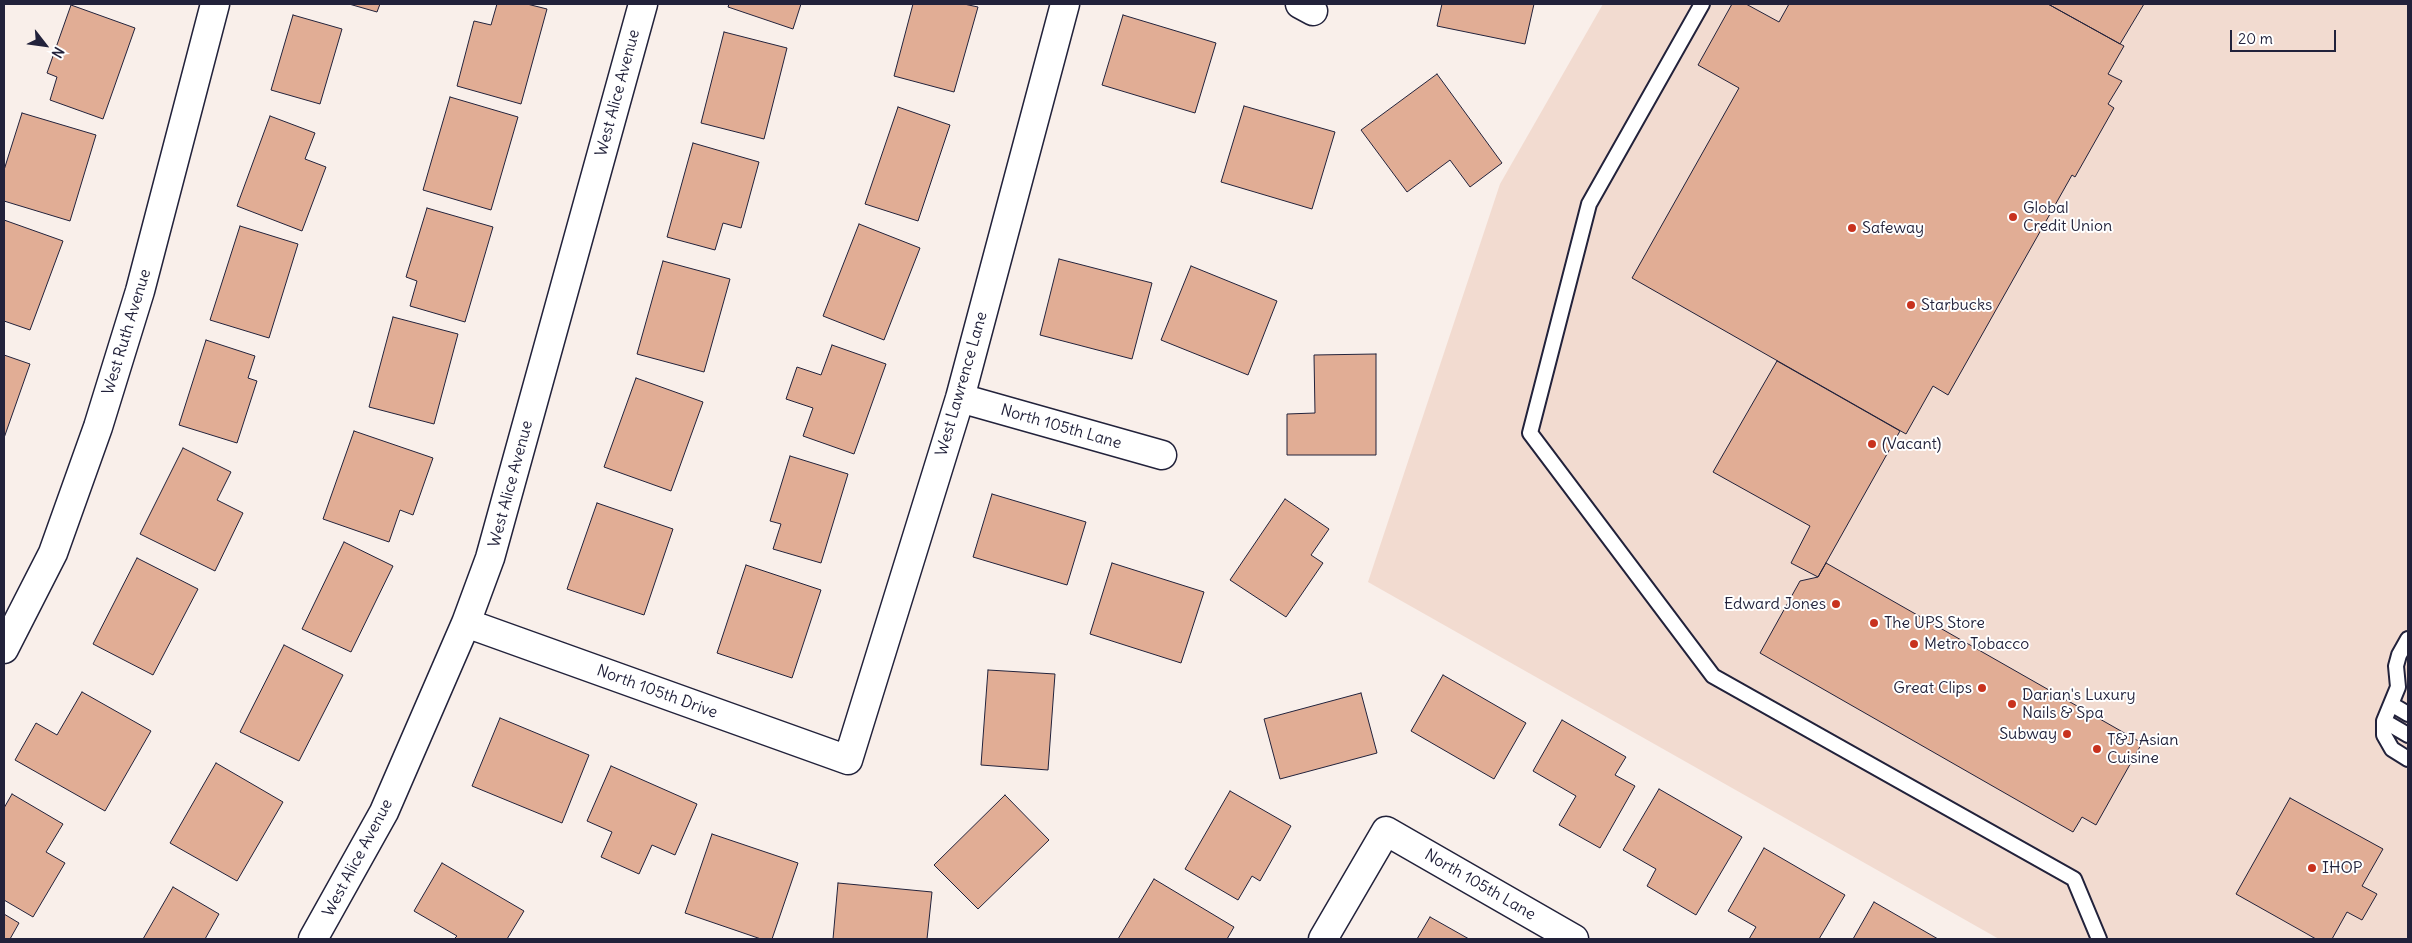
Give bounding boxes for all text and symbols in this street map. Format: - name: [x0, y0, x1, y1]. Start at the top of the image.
- north arrow: [20, 20, 70, 70]
- scale bar: [2232, 20, 2338, 52]
- street label: West Alice Avenue: [592, 28, 644, 158]
- text: 20 m: [2238, 29, 2273, 48]
- text: N: [48, 44, 68, 61]
- place label: Global Credit Union: [2023, 198, 2112, 236]
- marker: Global Credit Union: [2007, 211, 2019, 223]
- place label: Safeway: [1862, 218, 1924, 238]
- marker: Safeway: [1846, 222, 1858, 234]
- street label: West Ruth Avenue: [99, 267, 155, 397]
- place label: Starbucks: [1921, 295, 1992, 315]
- marker: Starbucks: [1905, 299, 1917, 311]
- street label: West Lawrence Lane: [932, 310, 992, 458]
- street label: North 105th Lane: [998, 401, 1124, 453]
- street label: West Alice Avenue: [485, 419, 537, 549]
- place label: (Vacant): [1882, 434, 1941, 454]
- marker: (Vacant): [1866, 438, 1878, 450]
- place label: Edward Jones: [1724, 594, 1826, 614]
- marker: Edward Jones: [1830, 598, 1842, 610]
- place label: The UPS Store: [1884, 613, 1985, 633]
- marker: The UPS Store: [1868, 617, 1880, 629]
- place label: Metro Tobacco: [1924, 634, 2029, 654]
- marker: Metro Tobacco: [1908, 638, 1920, 650]
- street label: North 105th Drive: [594, 661, 720, 723]
- place label: Great Clips: [1893, 678, 1972, 698]
- marker: Great Clips: [1976, 682, 1988, 694]
- place label: Darian's Luxury Nails & Spa: [2022, 685, 2136, 723]
- marker: Darian's Luxury Nails & Spa: [2006, 698, 2018, 710]
- place label: Subway: [1999, 724, 2057, 744]
- marker: Subway: [2061, 728, 2073, 740]
- place label: T&J Asian Cuisine: [2107, 730, 2178, 768]
- marker: T&J Asian Cuisine: [2091, 743, 2103, 755]
- street label: West Alice Avenue: [319, 796, 397, 920]
- street label: North 105th Lane: [1421, 845, 1539, 925]
- place label: IHOP: [2322, 858, 2362, 878]
- marker: IHOP: [2306, 862, 2318, 874]

